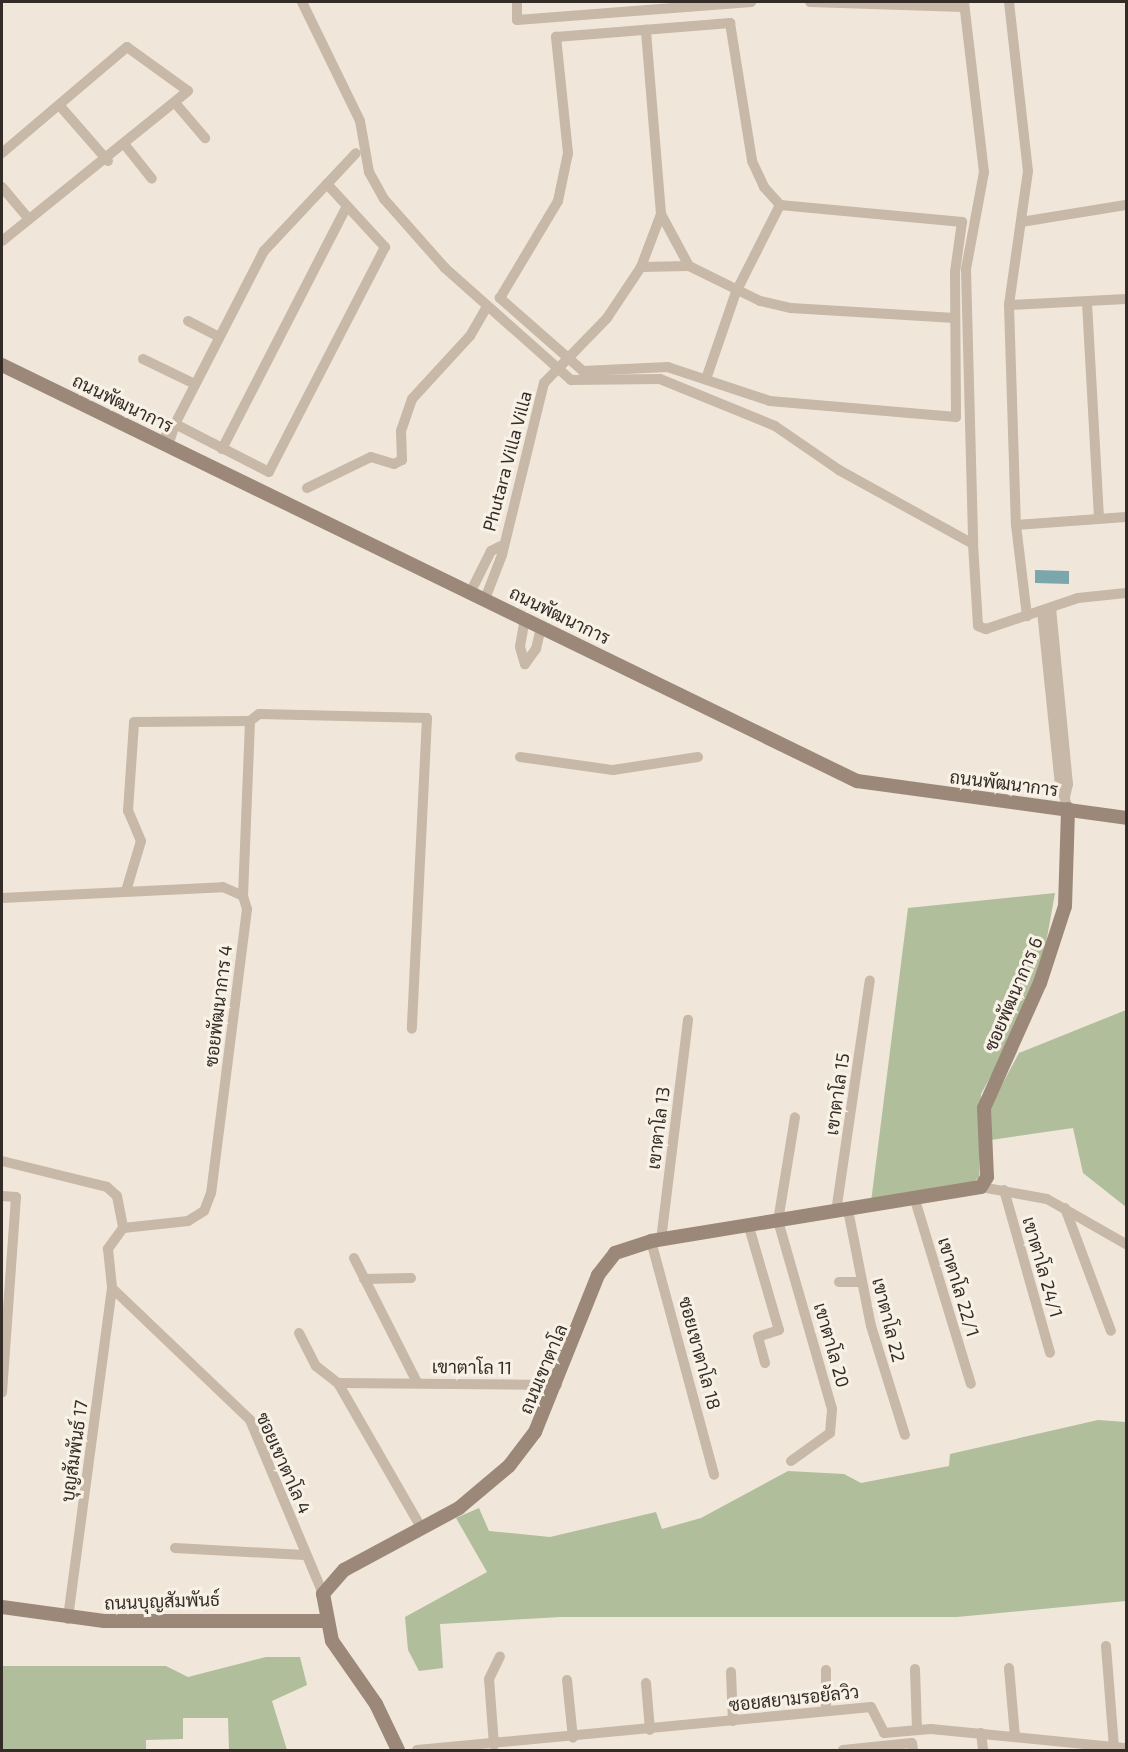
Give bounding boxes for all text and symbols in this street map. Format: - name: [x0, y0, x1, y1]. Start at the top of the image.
- street label: ถนนพัฒนาการ: [69, 369, 177, 437]
- street label: Phutara Villa Villa: [478, 388, 536, 534]
- street label: ถนนพัฒนาการ: [506, 581, 614, 649]
- street label: ถนนพัฒนาการ: [948, 766, 1060, 800]
- street label: ซอยพัฒนาการ 6: [979, 934, 1047, 1054]
- street label: ซอยพัฒนาการ 4: [200, 944, 236, 1068]
- street label: เขาตาโล 15: [821, 1052, 853, 1136]
- street label: เขาตาโล 13: [642, 1085, 674, 1171]
- street label: เขาตาโล 24/1: [1018, 1214, 1068, 1320]
- street label: เขาตาโล 22/1: [934, 1235, 984, 1339]
- street label: เขาตาโล 22: [868, 1276, 910, 1364]
- street label: ซอยเขาตาโล 18: [675, 1294, 725, 1412]
- street label: เขาตาโล 20: [810, 1300, 854, 1390]
- street label: ถนนเขาตาโล: [514, 1321, 572, 1417]
- street label: เขาตาโล 11: [432, 1356, 512, 1378]
- street label: บุญสัมพันธ์ 17: [56, 1399, 92, 1503]
- street label: ซอยเขาตาโล 4: [252, 1409, 316, 1517]
- street label: ถนนบุญสัมพันธ์: [104, 1588, 220, 1614]
- street label: ซอยสยามรอยัลวิว: [728, 1680, 860, 1716]

